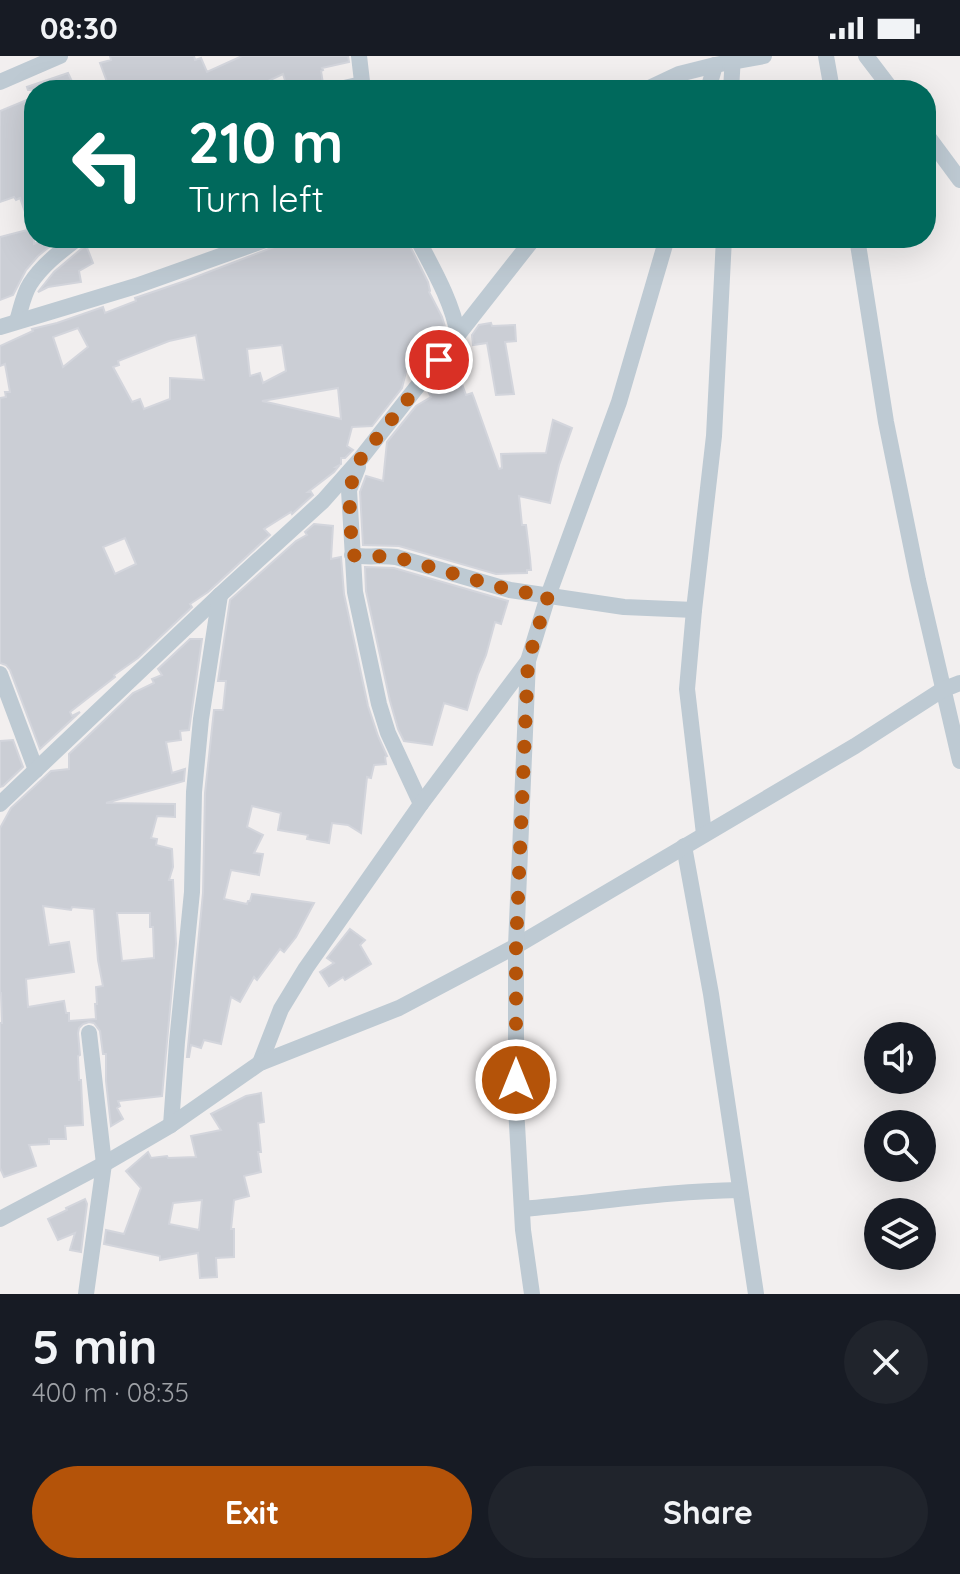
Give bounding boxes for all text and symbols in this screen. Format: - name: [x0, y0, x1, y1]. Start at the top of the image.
- text: 08:30: [40, 9, 118, 47]
- text: 210 m: [188, 107, 343, 177]
- icon: left: [56, 112, 160, 216]
- text: Turn left: [188, 176, 324, 221]
- pin: [405, 326, 473, 394]
- icon: arrive: [417, 338, 461, 382]
- map controls: [864, 1022, 936, 1270]
- button: sound: [864, 1022, 936, 1094]
- position arrow: [474, 1038, 558, 1122]
- button: search: [864, 1110, 936, 1182]
- button: layers: [864, 1198, 936, 1270]
- text: 5 min: [32, 1316, 157, 1376]
- button: close: [844, 1320, 928, 1404]
- text: 400 m · 08:35: [32, 1376, 189, 1409]
- button: Exit: [32, 1466, 472, 1558]
- button: Share: [488, 1466, 928, 1558]

